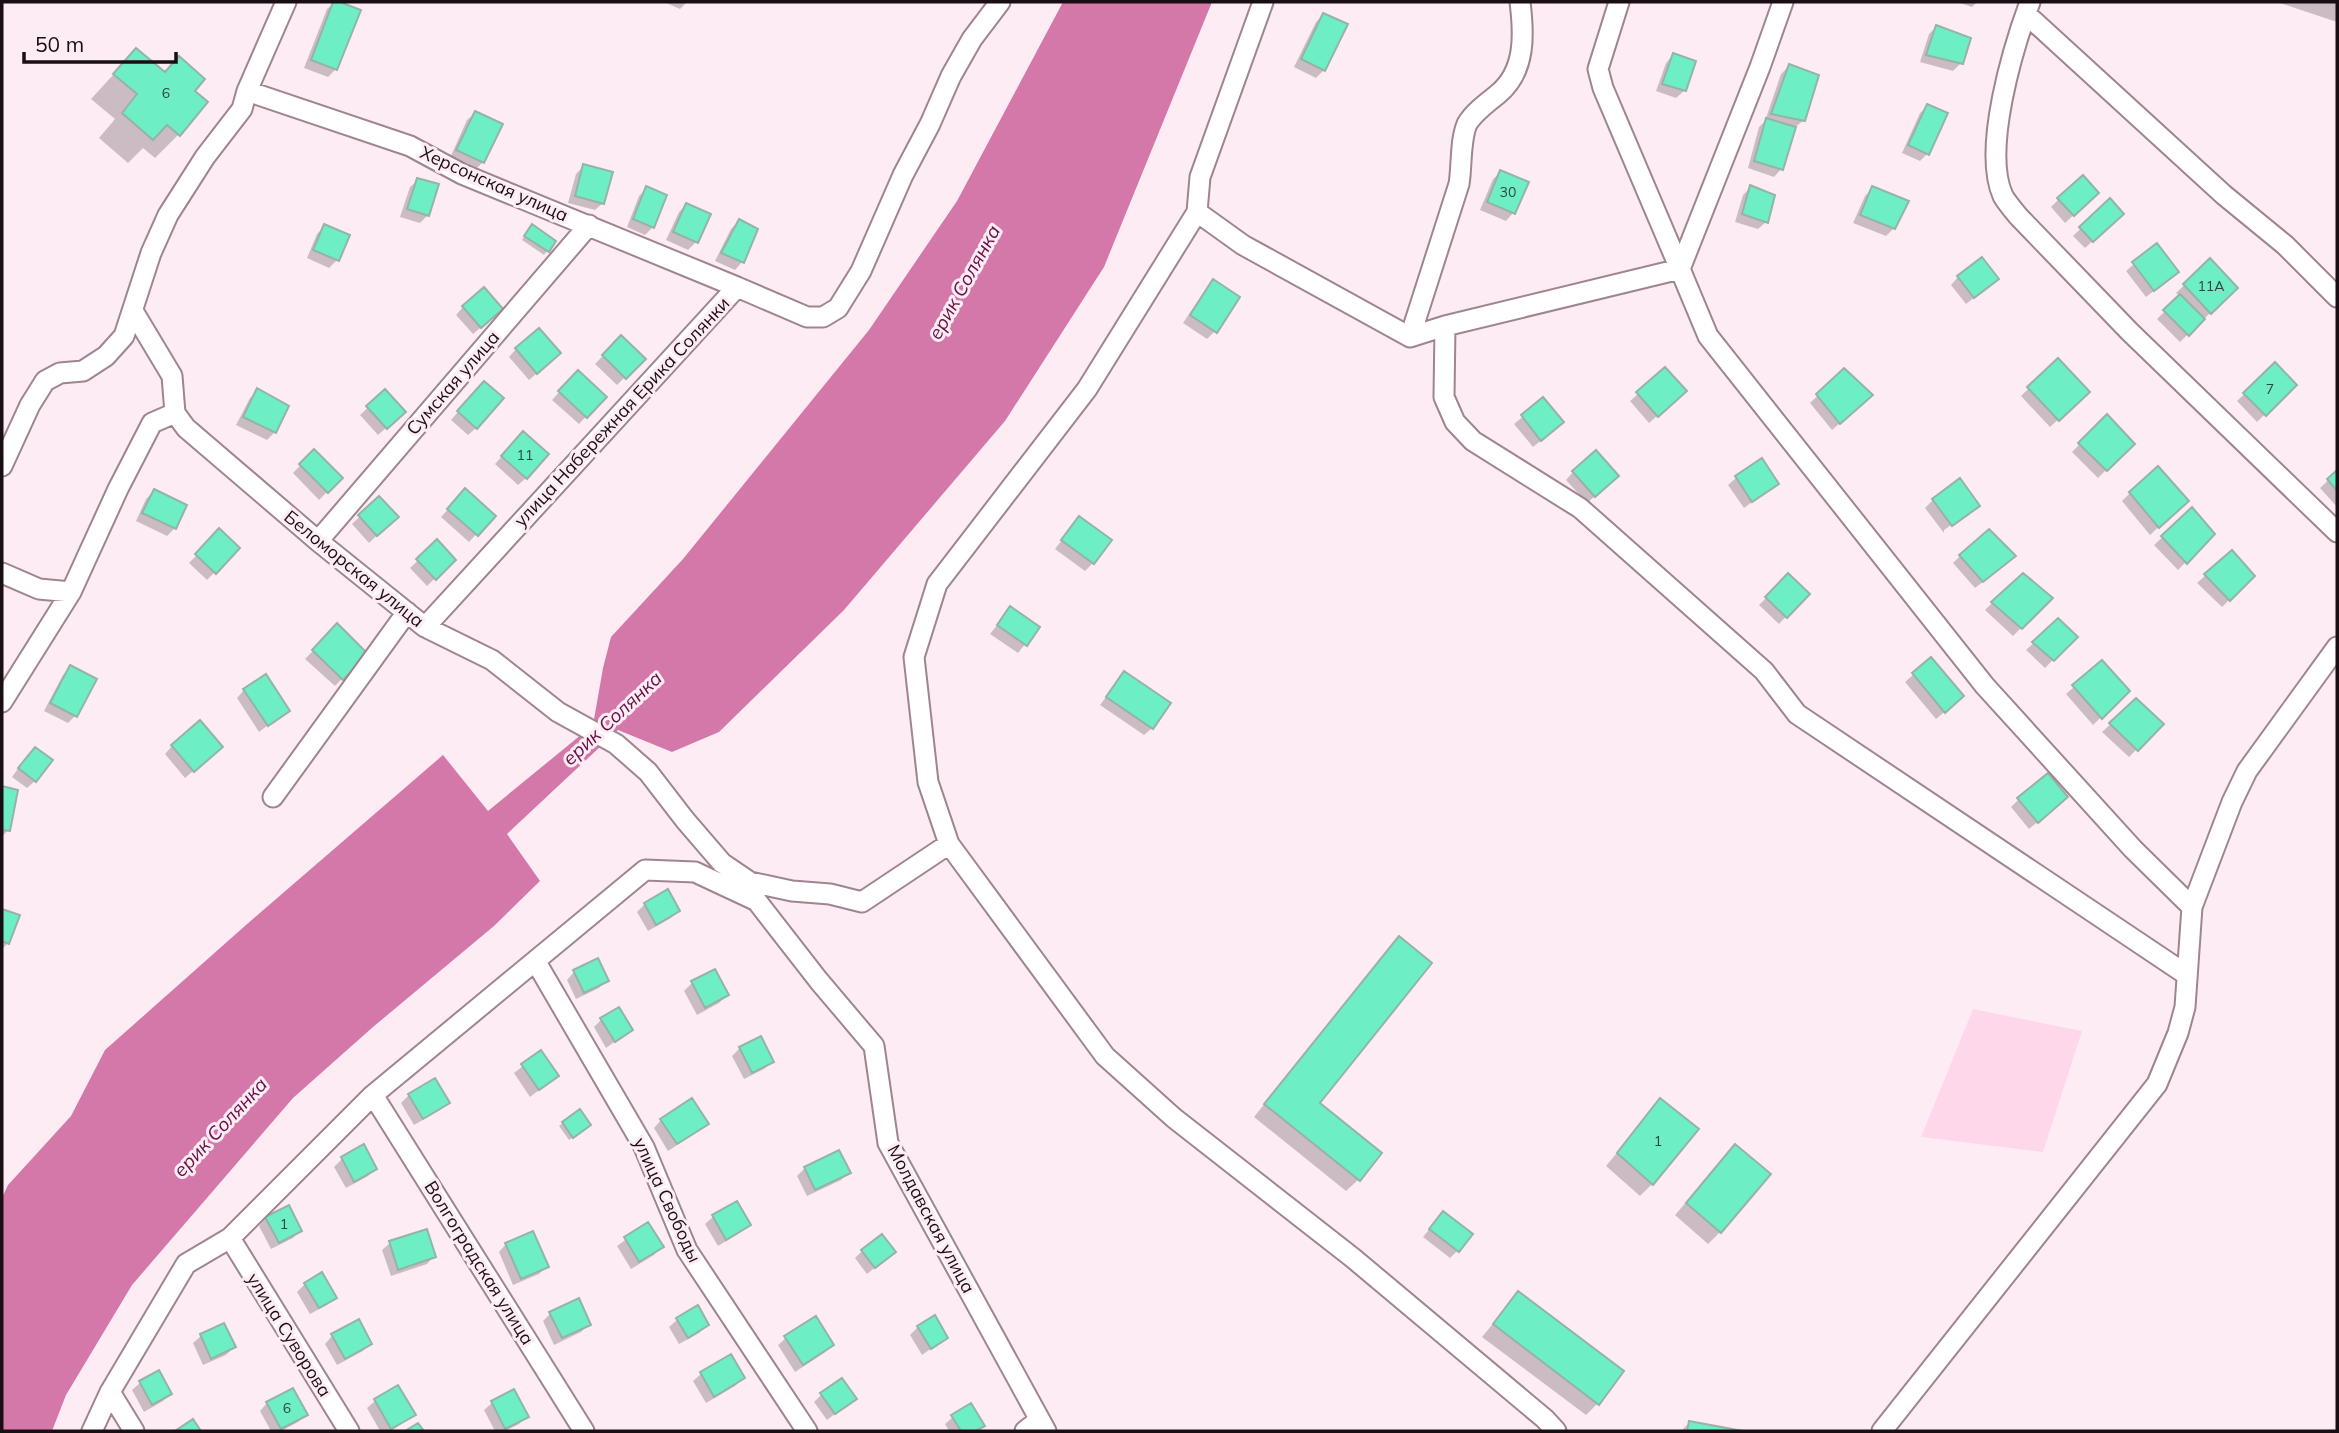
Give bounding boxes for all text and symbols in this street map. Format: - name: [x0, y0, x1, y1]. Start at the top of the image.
- scale bar: [24, 21, 177, 65]
- text: 50 m: [35, 31, 84, 57]
- house number: 6: [162, 84, 170, 102]
- street label: Херсонская улица: [417, 141, 572, 227]
- house number: 30: [1500, 183, 1516, 201]
- water label: ерик Солянка: [923, 221, 1005, 343]
- house number: 11А: [2197, 277, 2225, 295]
- street label: улица Набережная Ерика Солянки: [509, 292, 734, 531]
- street label: Сумская улица: [401, 326, 504, 440]
- house number: 7: [2266, 380, 2274, 398]
- house number: 11: [517, 446, 533, 464]
- street label: Беломорская улица: [280, 505, 429, 632]
- water label: ерик Солянка: [557, 666, 667, 770]
- water label: ерик Солянка: [168, 1072, 272, 1182]
- house number: 1: [1654, 1132, 1662, 1150]
- street label: улица Свободы: [628, 1134, 706, 1266]
- street label: Молдавская улица: [883, 1141, 980, 1297]
- street label: Волгоградская улица: [420, 1176, 539, 1349]
- house number: 1: [280, 1215, 288, 1233]
- street label: улица Суворова: [242, 1268, 337, 1401]
- house number: 6: [283, 1399, 291, 1417]

